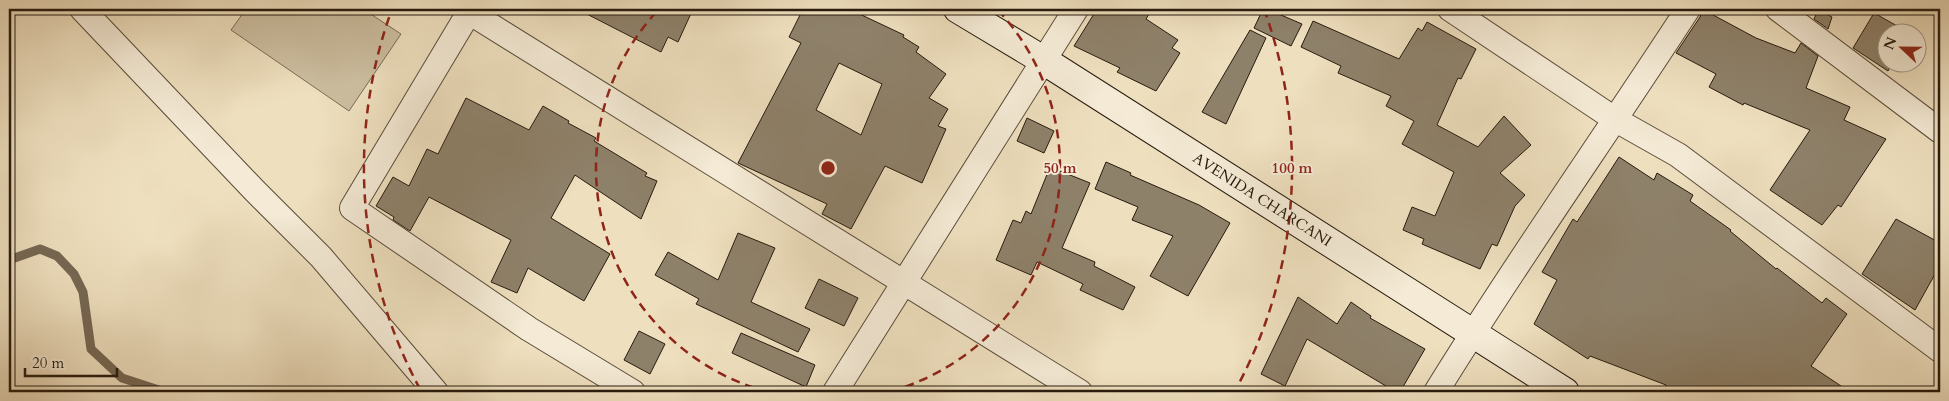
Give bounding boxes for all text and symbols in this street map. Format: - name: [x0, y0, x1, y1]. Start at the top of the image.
- north arrow: [1876, 22, 1926, 72]
- text: N: [1879, 34, 1901, 53]
- street label: AVENIDA CHARCANI: [1189, 148, 1336, 251]
- text: 50 m: [1043, 158, 1077, 178]
- text: 100 m: [1272, 158, 1313, 178]
- centre of rings: [819, 159, 837, 177]
- scale bar: [25, 346, 118, 378]
- text: 20 m: [32, 353, 64, 373]

